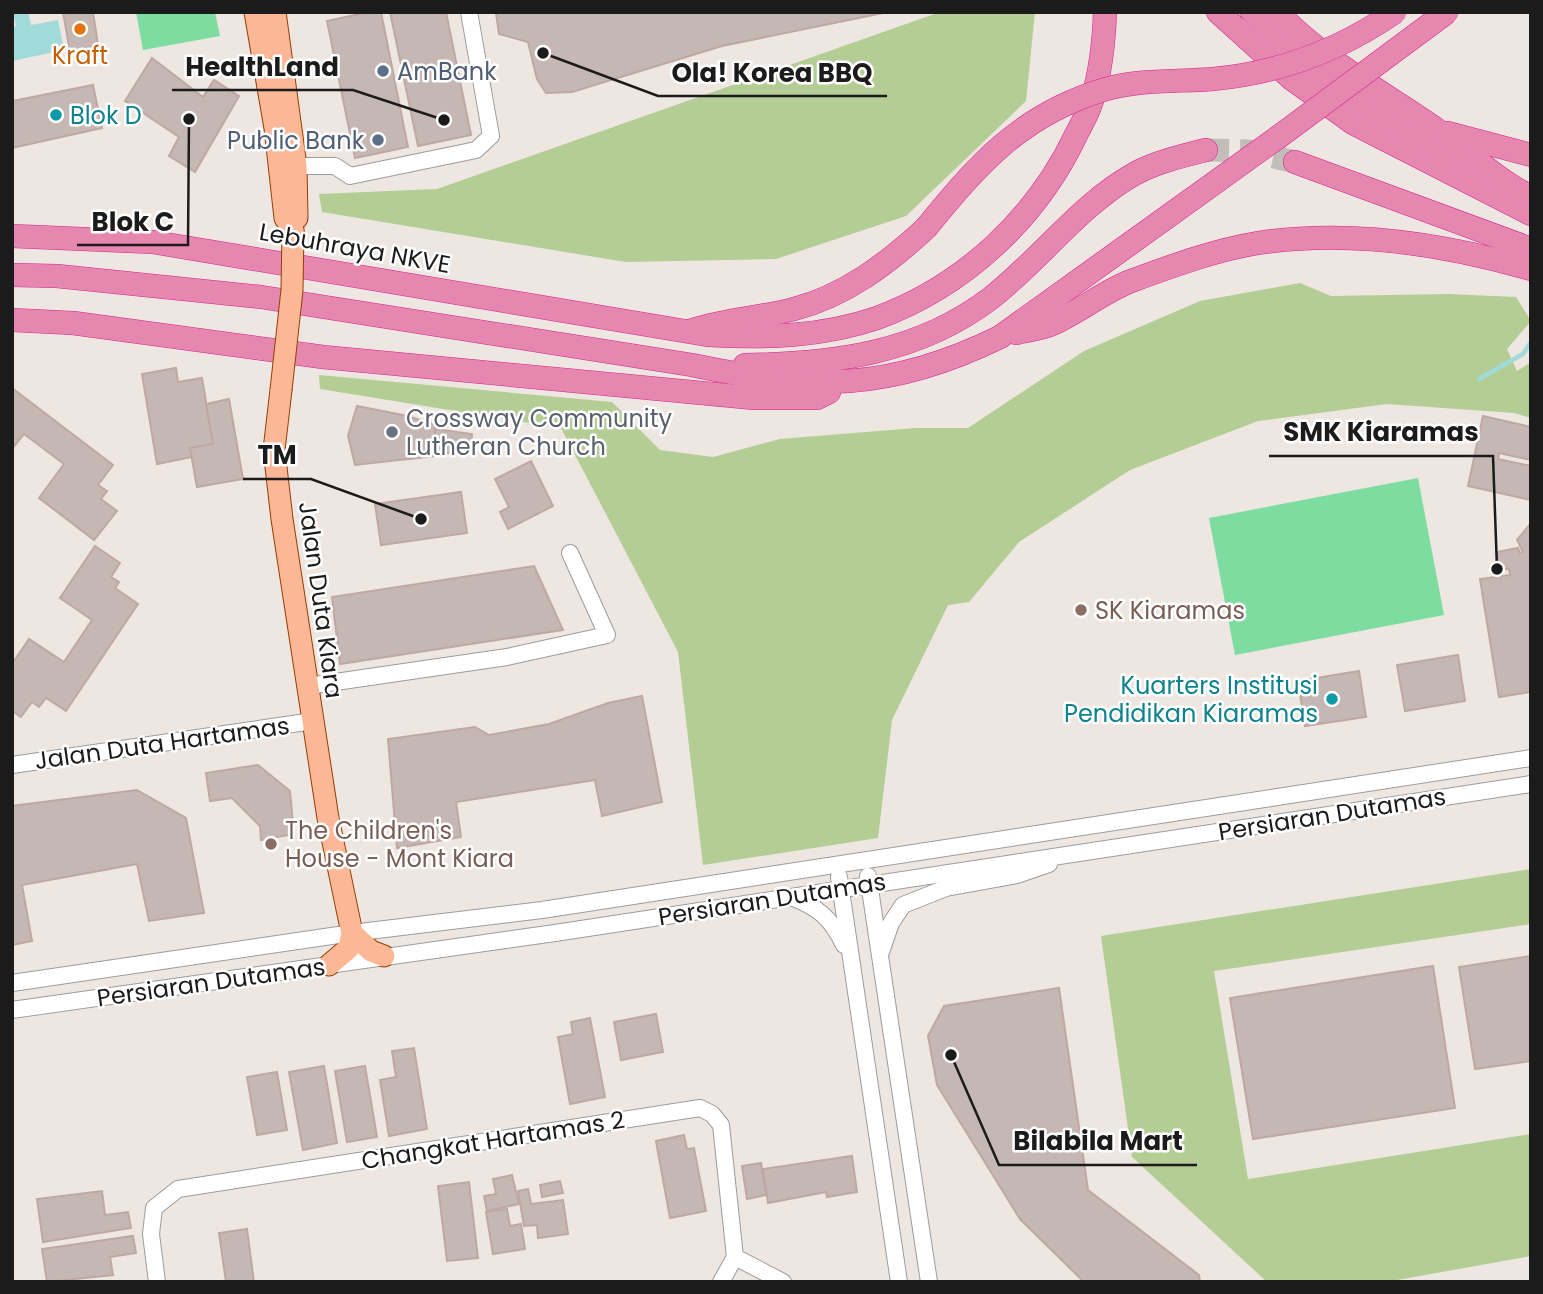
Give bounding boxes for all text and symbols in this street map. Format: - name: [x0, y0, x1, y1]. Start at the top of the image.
- marker: Kraft: [72, 21, 88, 37]
- place label: Kraft: [52, 39, 108, 72]
- callout: HealthLand: [172, 43, 353, 90]
- text: HealthLand: [185, 49, 339, 85]
- callout: Ola! Korea BBQ: [658, 49, 887, 96]
- place label: AmBank: [397, 55, 497, 88]
- text: Ola! Korea BBQ: [671, 55, 873, 91]
- marker: AmBank: [375, 63, 391, 79]
- place label: Blok D: [70, 99, 142, 132]
- marker: Blok D: [48, 107, 64, 123]
- place label: Public Bank: [227, 124, 365, 157]
- marker: Public Bank: [370, 132, 386, 148]
- callout: Blok C: [77, 198, 188, 245]
- text: Blok C: [92, 204, 174, 240]
- street label: Lebuhraya NKVE: [257, 215, 453, 281]
- place label: Crossway Community Lutheran Church: [406, 402, 672, 463]
- callout: SMK Kiaramas: [1269, 409, 1493, 456]
- text: SMK Kiaramas: [1283, 414, 1479, 450]
- marker: Crossway Community Lutheran Church: [384, 424, 400, 440]
- callout: TM: [243, 432, 311, 479]
- text: TM: [257, 437, 297, 473]
- street label: Jalan Duta Kiara: [291, 500, 351, 700]
- place label: SK Kiaramas: [1095, 594, 1245, 627]
- marker: SK Kiaramas: [1073, 602, 1089, 618]
- place label: Kuarters Institusi Pendidikan Kiaramas: [1064, 669, 1318, 730]
- marker: Kuarters Institusi Pendidikan Kiaramas: [1324, 691, 1340, 707]
- street label: Jalan Duta Hartamas: [33, 709, 291, 777]
- street label: Persiaran Dutamas: [1216, 780, 1448, 848]
- place label: The Children's House - Mont Kiara: [285, 814, 514, 875]
- marker: The Children's House - Mont Kiara: [263, 836, 279, 852]
- street label: Persiaran Dutamas: [656, 865, 888, 933]
- street label: Persiaran Dutamas: [95, 950, 327, 1014]
- street label: Changkat Hartamas 2: [359, 1103, 627, 1177]
- callout: Bilabila Mart: [999, 1118, 1197, 1165]
- text: Bilabila Mart: [1013, 1123, 1183, 1159]

